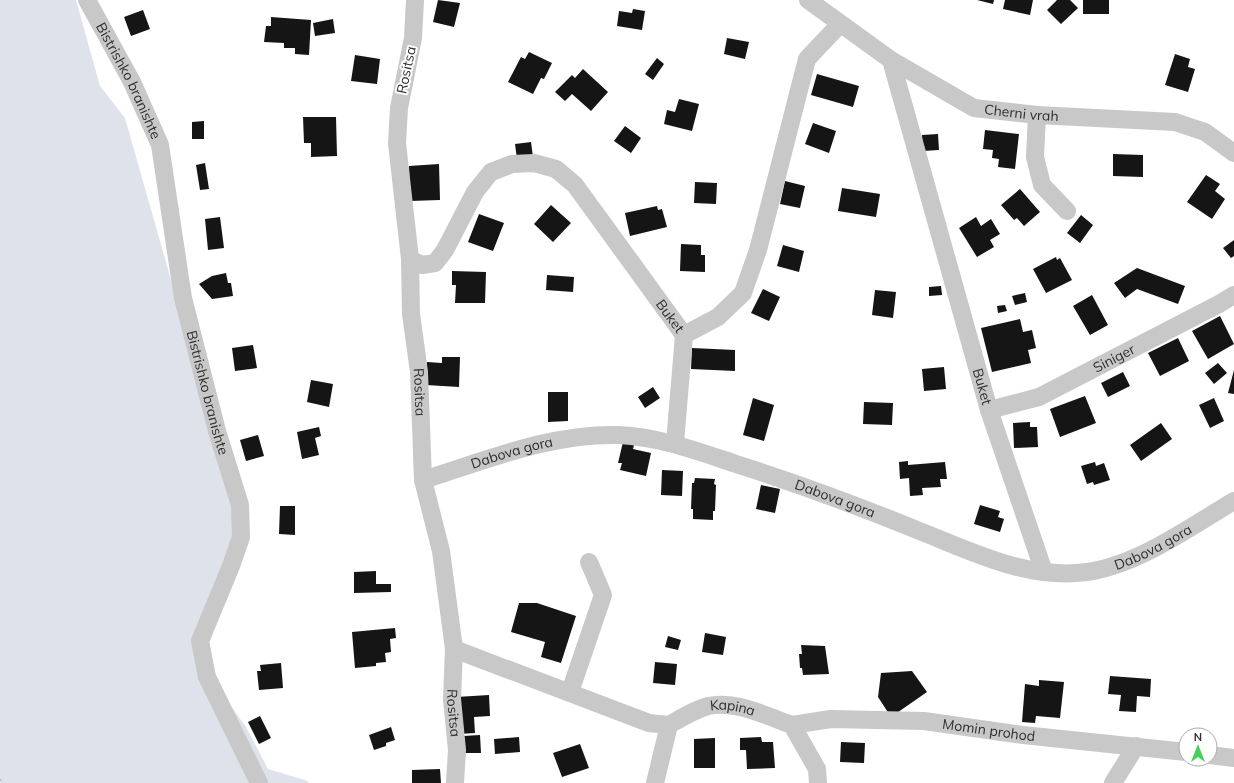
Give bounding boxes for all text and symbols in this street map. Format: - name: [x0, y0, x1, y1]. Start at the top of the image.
- street label: Bistrishko branishte: [92, 19, 165, 142]
- street label: Rositsa: [392, 45, 420, 95]
- street label: Cherni vrah: [983, 100, 1059, 125]
- street label: Buket: [652, 296, 688, 336]
- street label: Bistrishko branishte: [183, 329, 233, 457]
- street label: Siniger: [1090, 340, 1139, 377]
- street label: Buket: [969, 366, 996, 407]
- street label: Rositsa: [410, 368, 430, 417]
- street label: Dabova gora: [468, 432, 554, 473]
- street label: Dabova gora: [792, 475, 878, 521]
- street label: Dabova gora: [1112, 520, 1195, 574]
- street label: Rositsa: [443, 689, 465, 738]
- street label: Kapina: [709, 695, 757, 720]
- street label: Momin prohod: [941, 715, 1036, 745]
- north arrow: [1178, 727, 1218, 767]
- text: N: [1194, 730, 1202, 744]

